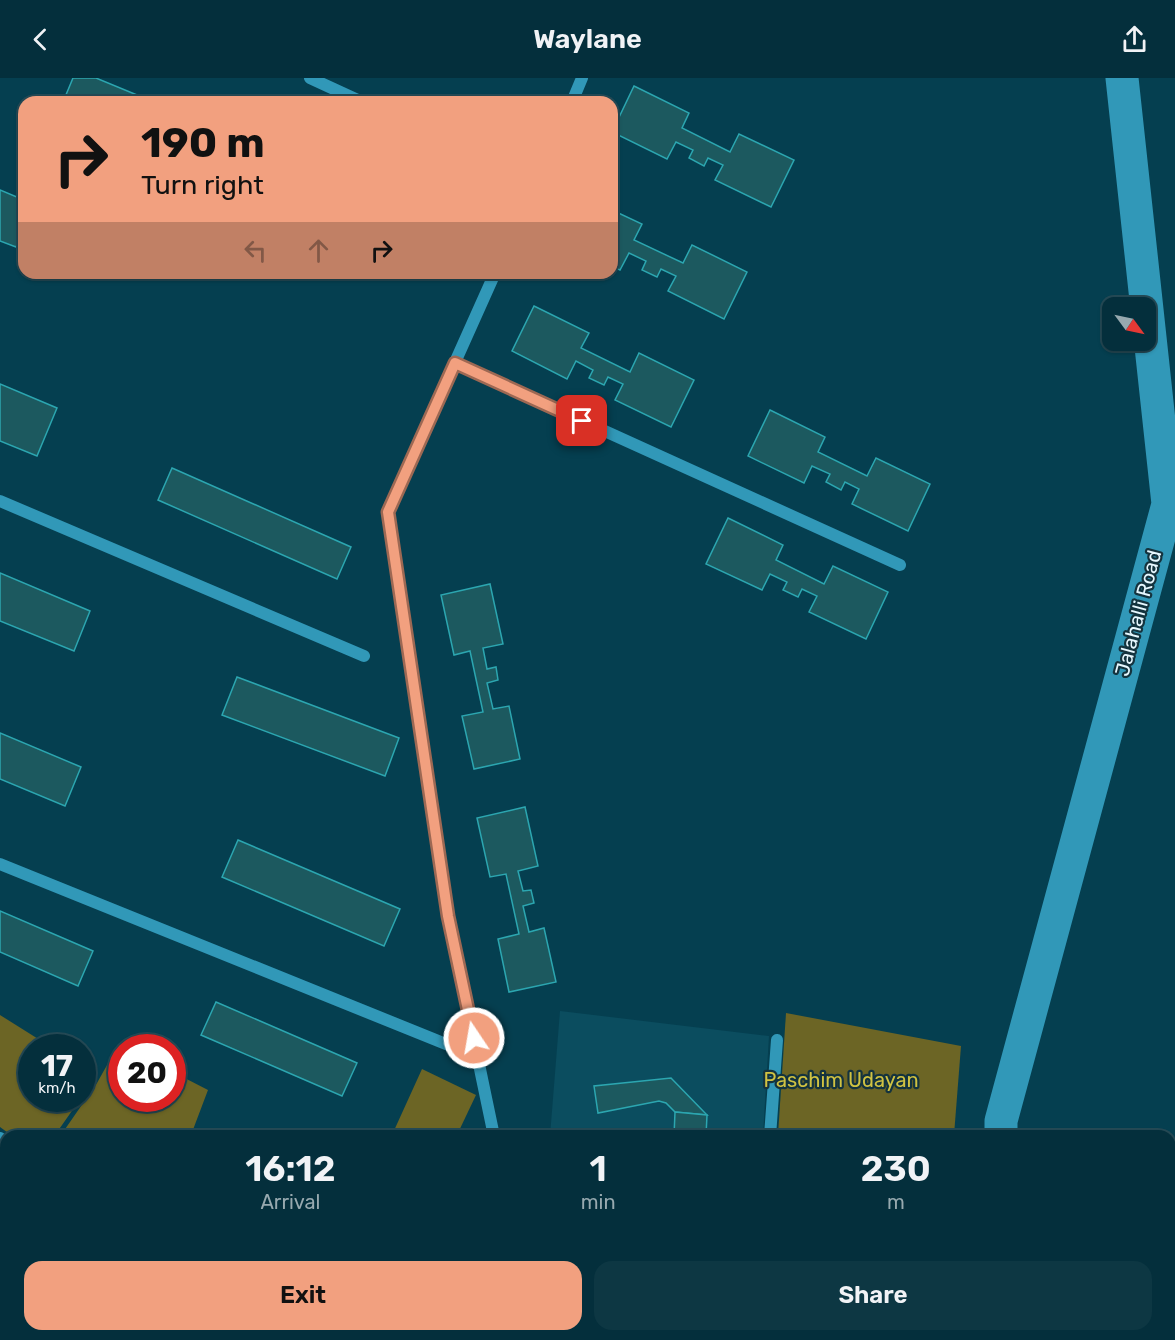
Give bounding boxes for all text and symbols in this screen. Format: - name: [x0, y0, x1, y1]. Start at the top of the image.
- icon: back: [24, 23, 57, 56]
- text: Waylane: [533, 23, 642, 55]
- icon: share: [1118, 23, 1151, 56]
- text: 190 m: [141, 118, 265, 168]
- icon: right: [42, 120, 120, 198]
- text: Turn right: [141, 169, 264, 201]
- icon: left: [239, 234, 272, 267]
- icon: ahead: [302, 234, 335, 267]
- icon: right: [365, 234, 398, 267]
- north arrow: [1102, 297, 1156, 351]
- map controls: [1102, 297, 1156, 351]
- pin: [556, 395, 607, 446]
- icon: arrive: [565, 404, 598, 437]
- street label: Jalahalli Road: [1110, 547, 1166, 679]
- position arrow: [442, 1006, 506, 1070]
- speed limit sign: 20: [108, 1034, 186, 1112]
- text: 17: [41, 1048, 73, 1084]
- park label: Paschim Udayan: [763, 1068, 919, 1092]
- text: km/h: [38, 1079, 76, 1097]
- text: 16:12: [245, 1147, 336, 1190]
- text: 1: [590, 1147, 607, 1190]
- text: 230: [861, 1147, 931, 1190]
- text: Arrival: [260, 1190, 320, 1214]
- text: min: [581, 1190, 616, 1214]
- text: m: [887, 1190, 905, 1214]
- button: Exit: [24, 1261, 582, 1330]
- button: Share: [594, 1261, 1152, 1330]

